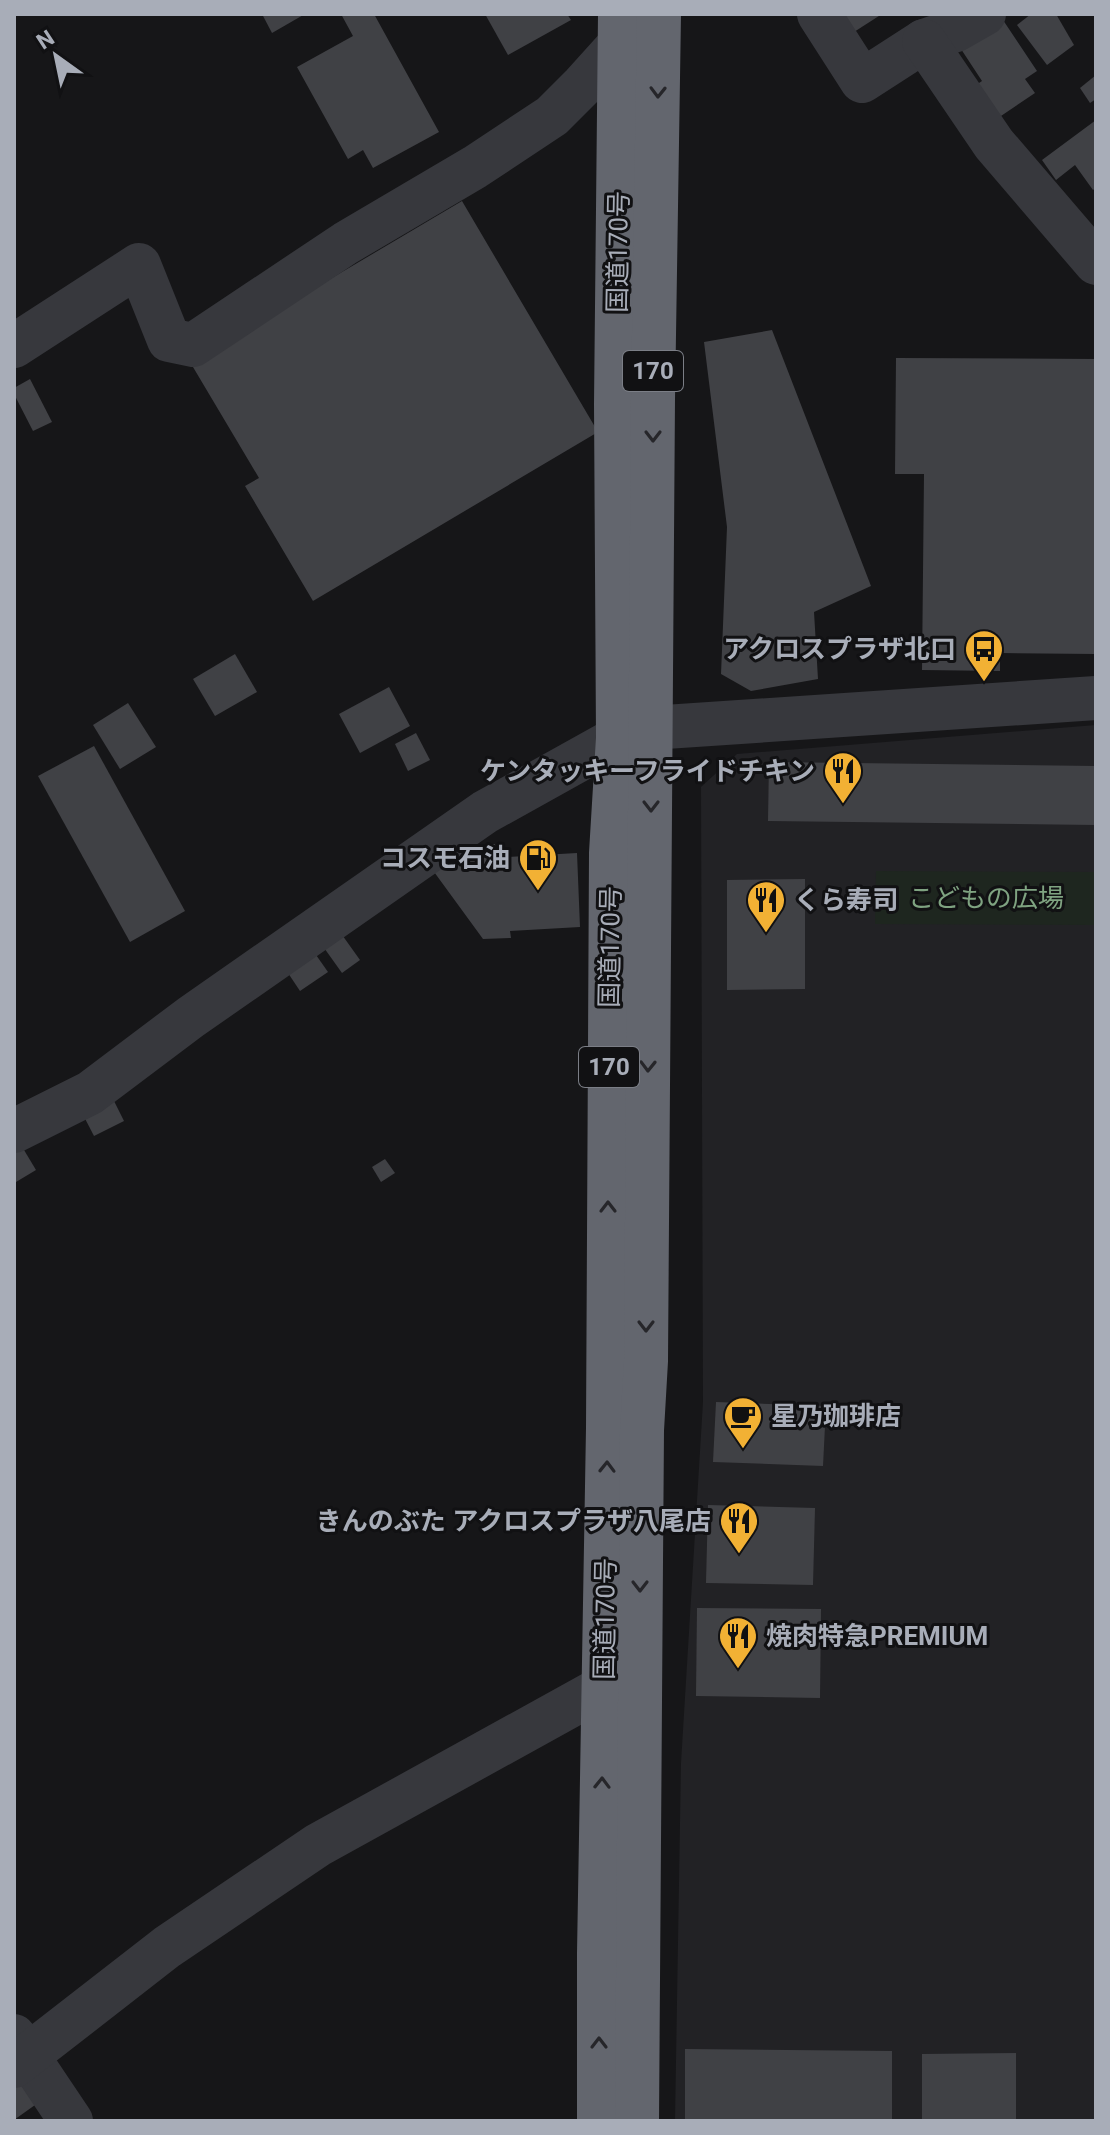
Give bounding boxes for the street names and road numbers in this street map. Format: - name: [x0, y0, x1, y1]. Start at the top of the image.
- street label: 国道170号: [602, 191, 634, 313]
- road number: 170: [623, 351, 683, 391]
- street label: 国道170号: [594, 886, 626, 1008]
- road number: 170: [579, 1047, 639, 1087]
- street label: 国道170号: [589, 1558, 621, 1680]

